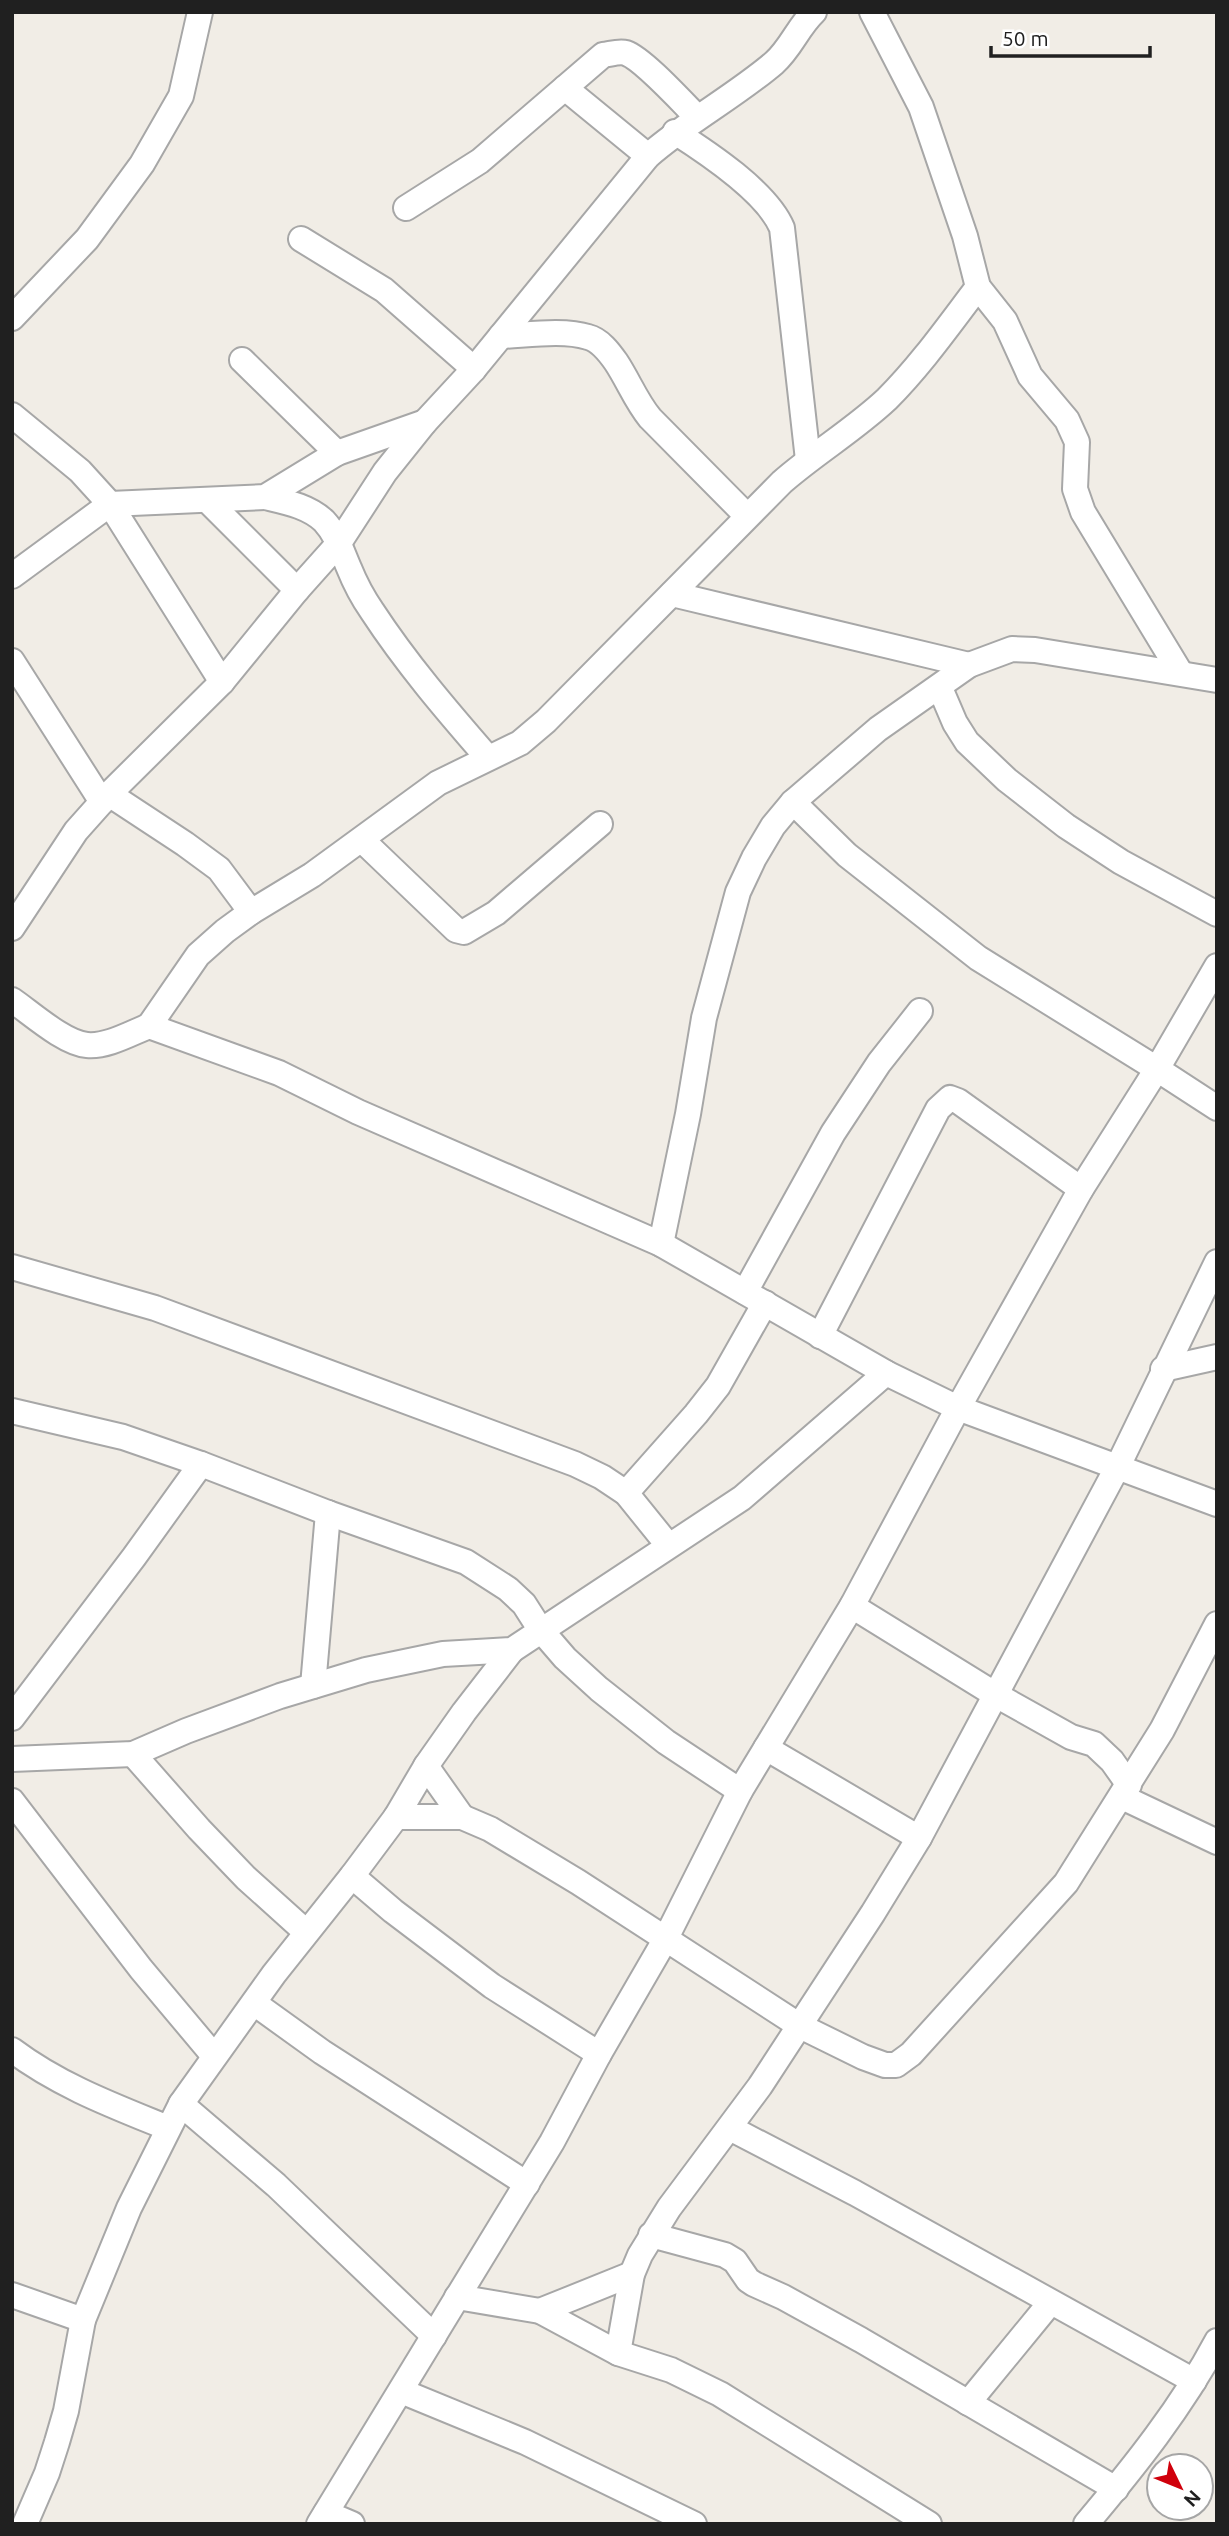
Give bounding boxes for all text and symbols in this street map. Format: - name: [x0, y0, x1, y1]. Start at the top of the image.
- scale bar: [991, 14, 1150, 58]
- text: 50 m: [1002, 26, 1049, 50]
- north arrow: [1145, 2452, 1215, 2522]
- text: N: [1180, 2486, 1205, 2511]

